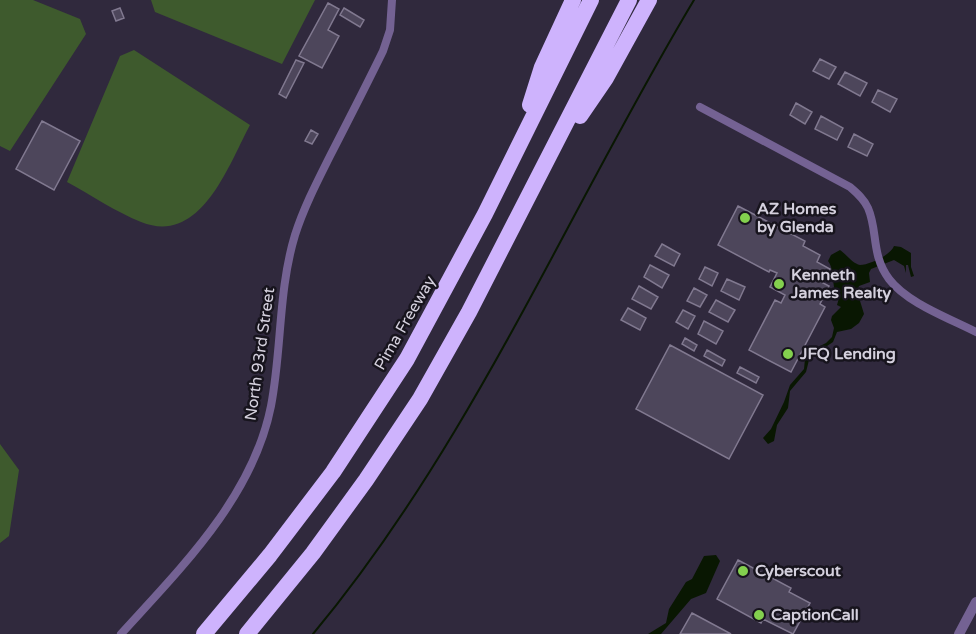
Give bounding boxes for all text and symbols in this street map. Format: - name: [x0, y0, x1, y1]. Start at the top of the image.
- place label: AZ Homes by Glenda: [757, 199, 837, 237]
- marker: AZ Homes by Glenda: [738, 211, 752, 225]
- place label: Kenneth James Realty: [790, 265, 891, 303]
- street label: Pima Freeway: [370, 272, 440, 374]
- marker: Kenneth James Realty: [772, 277, 786, 291]
- street label: North 93rd Street: [241, 286, 279, 422]
- place label: JFQ Lending: [799, 344, 896, 364]
- marker: JFQ Lending: [781, 347, 795, 361]
- place label: Cyberscout: [755, 561, 842, 581]
- marker: Cyberscout: [736, 564, 750, 578]
- place label: CaptionCall: [771, 605, 859, 625]
- marker: CaptionCall: [752, 608, 766, 622]

